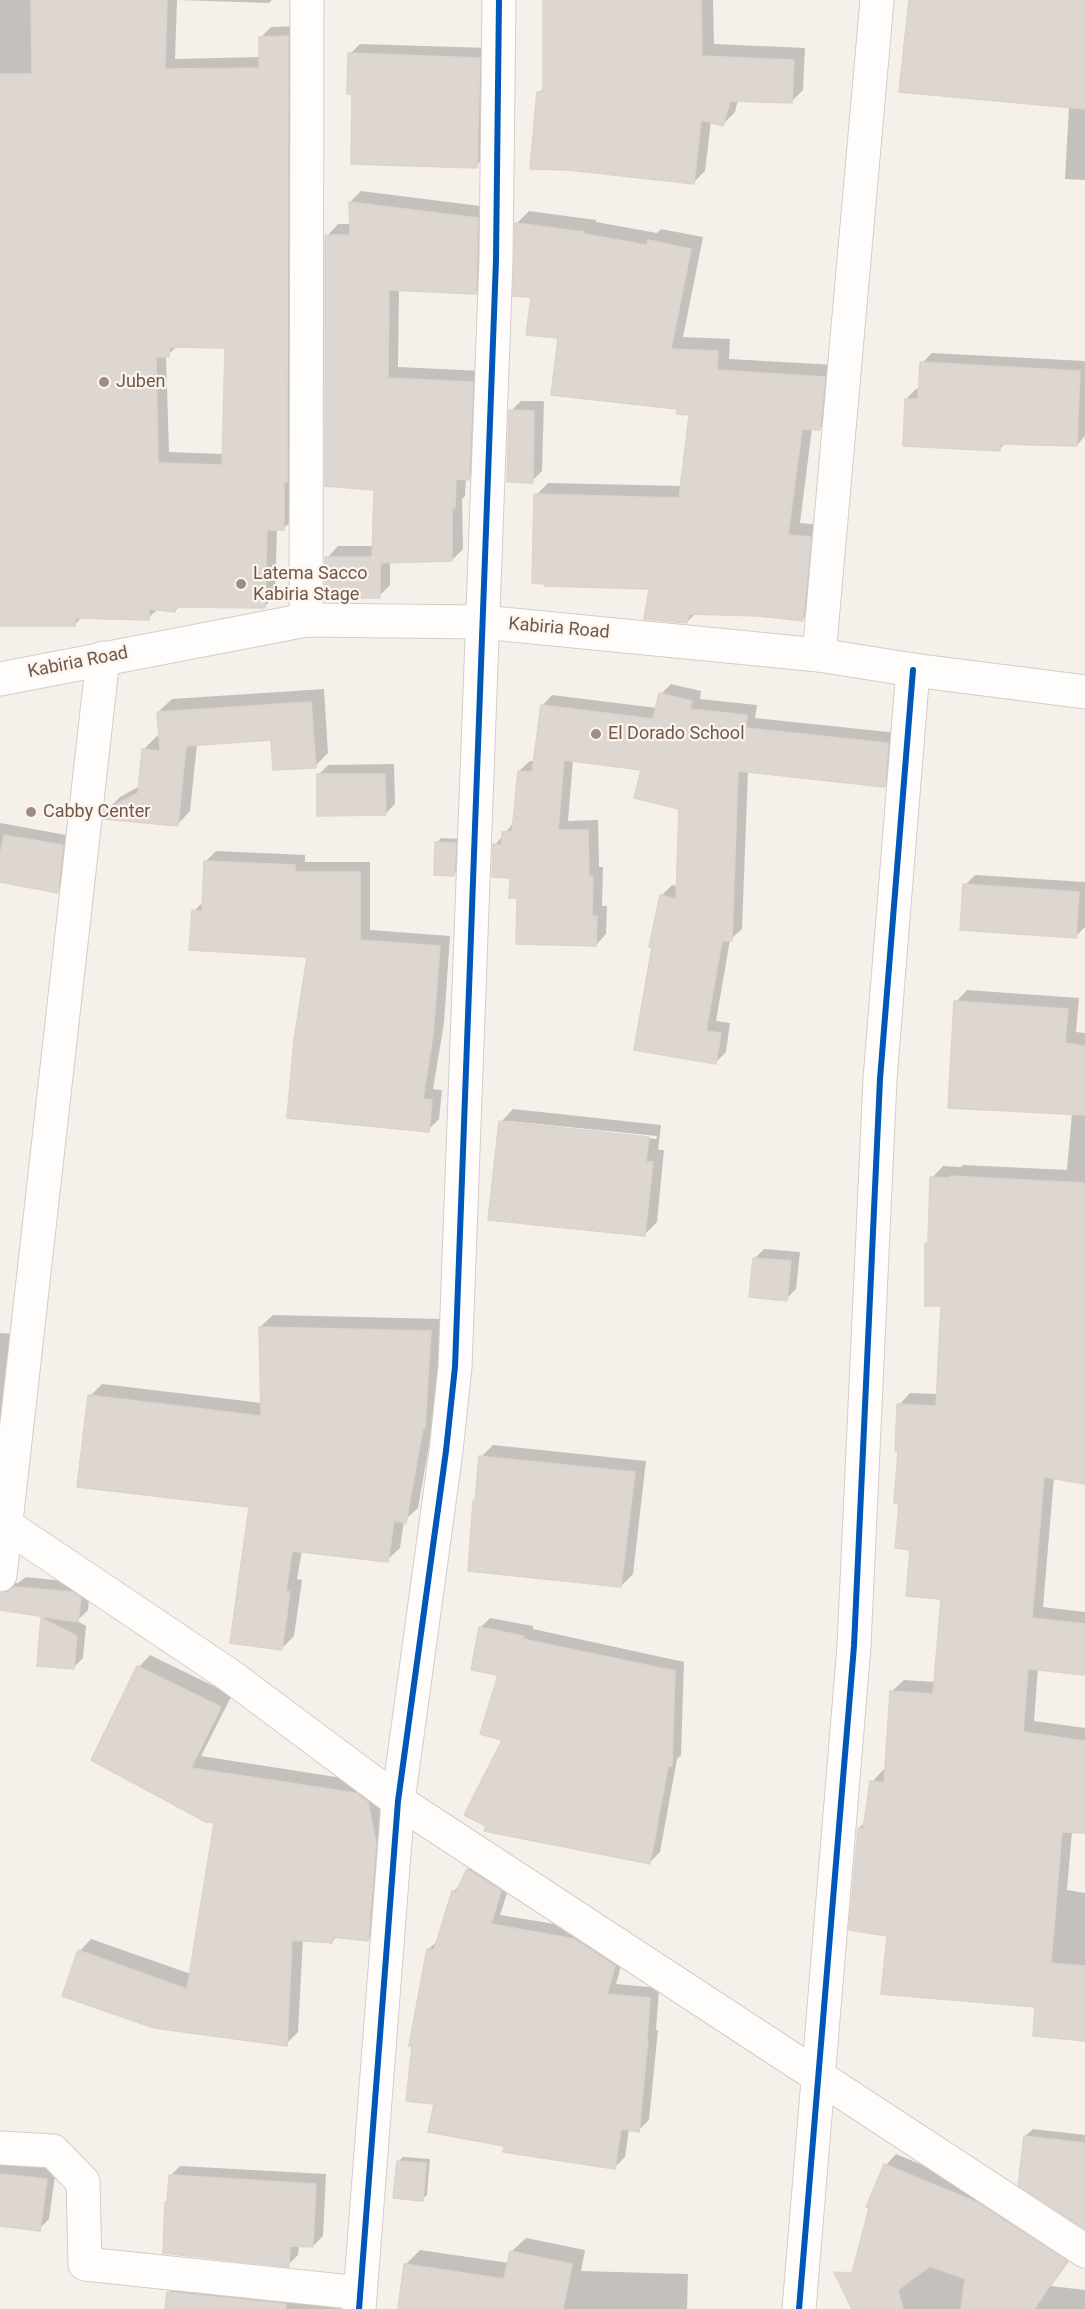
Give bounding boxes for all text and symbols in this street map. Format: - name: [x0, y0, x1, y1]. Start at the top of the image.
- place label: Juben: [116, 371, 165, 393]
- marker: Juben: [97, 375, 111, 389]
- place label: Latema Sacco Kabiria Stage: [253, 563, 368, 606]
- marker: Latema Sacco Kabiria Stage: [234, 577, 248, 591]
- street label: Kabiria Road: [507, 614, 611, 644]
- street label: Kabiria Road: [26, 643, 130, 683]
- place label: El Dorado School: [608, 723, 745, 745]
- marker: El Dorado School: [589, 727, 603, 741]
- place label: Cabby Center: [43, 801, 150, 823]
- marker: Cabby Center: [24, 805, 38, 819]

